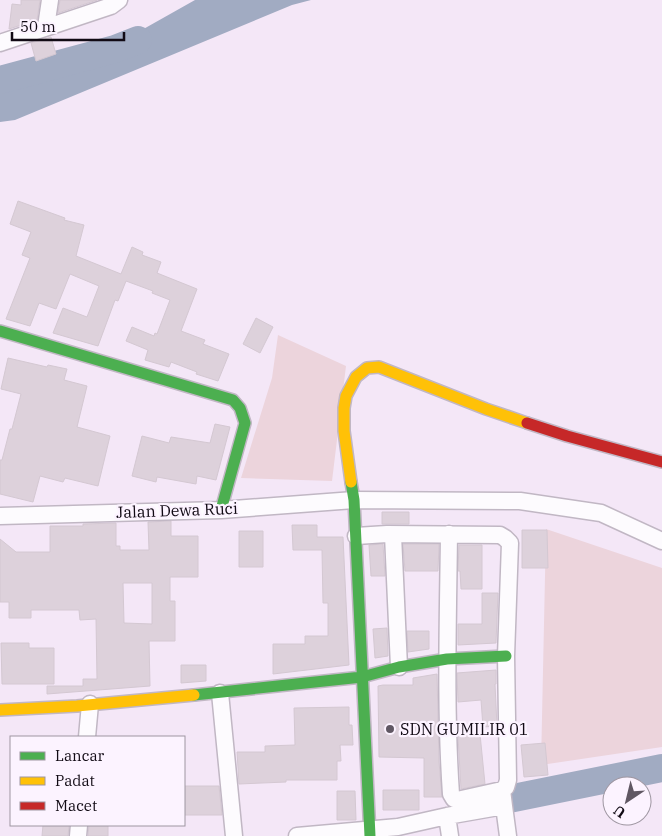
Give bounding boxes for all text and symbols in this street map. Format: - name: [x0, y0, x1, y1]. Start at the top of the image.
- scale bar: [12, 10, 125, 42]
- text: 50 m: [20, 17, 56, 36]
- street label: Jalan Dewa Ruci: [116, 498, 238, 522]
- place label: SDN GUMILIR 01: [400, 719, 528, 739]
- marker: SDN GUMILIR 01: [384, 723, 396, 735]
- legend: [10, 736, 185, 826]
- text: Lancar: [55, 746, 105, 765]
- text: Padat: [55, 771, 95, 790]
- north arrow: [602, 776, 652, 826]
- text: Macet: [55, 796, 97, 815]
- text: U: [610, 801, 629, 822]

